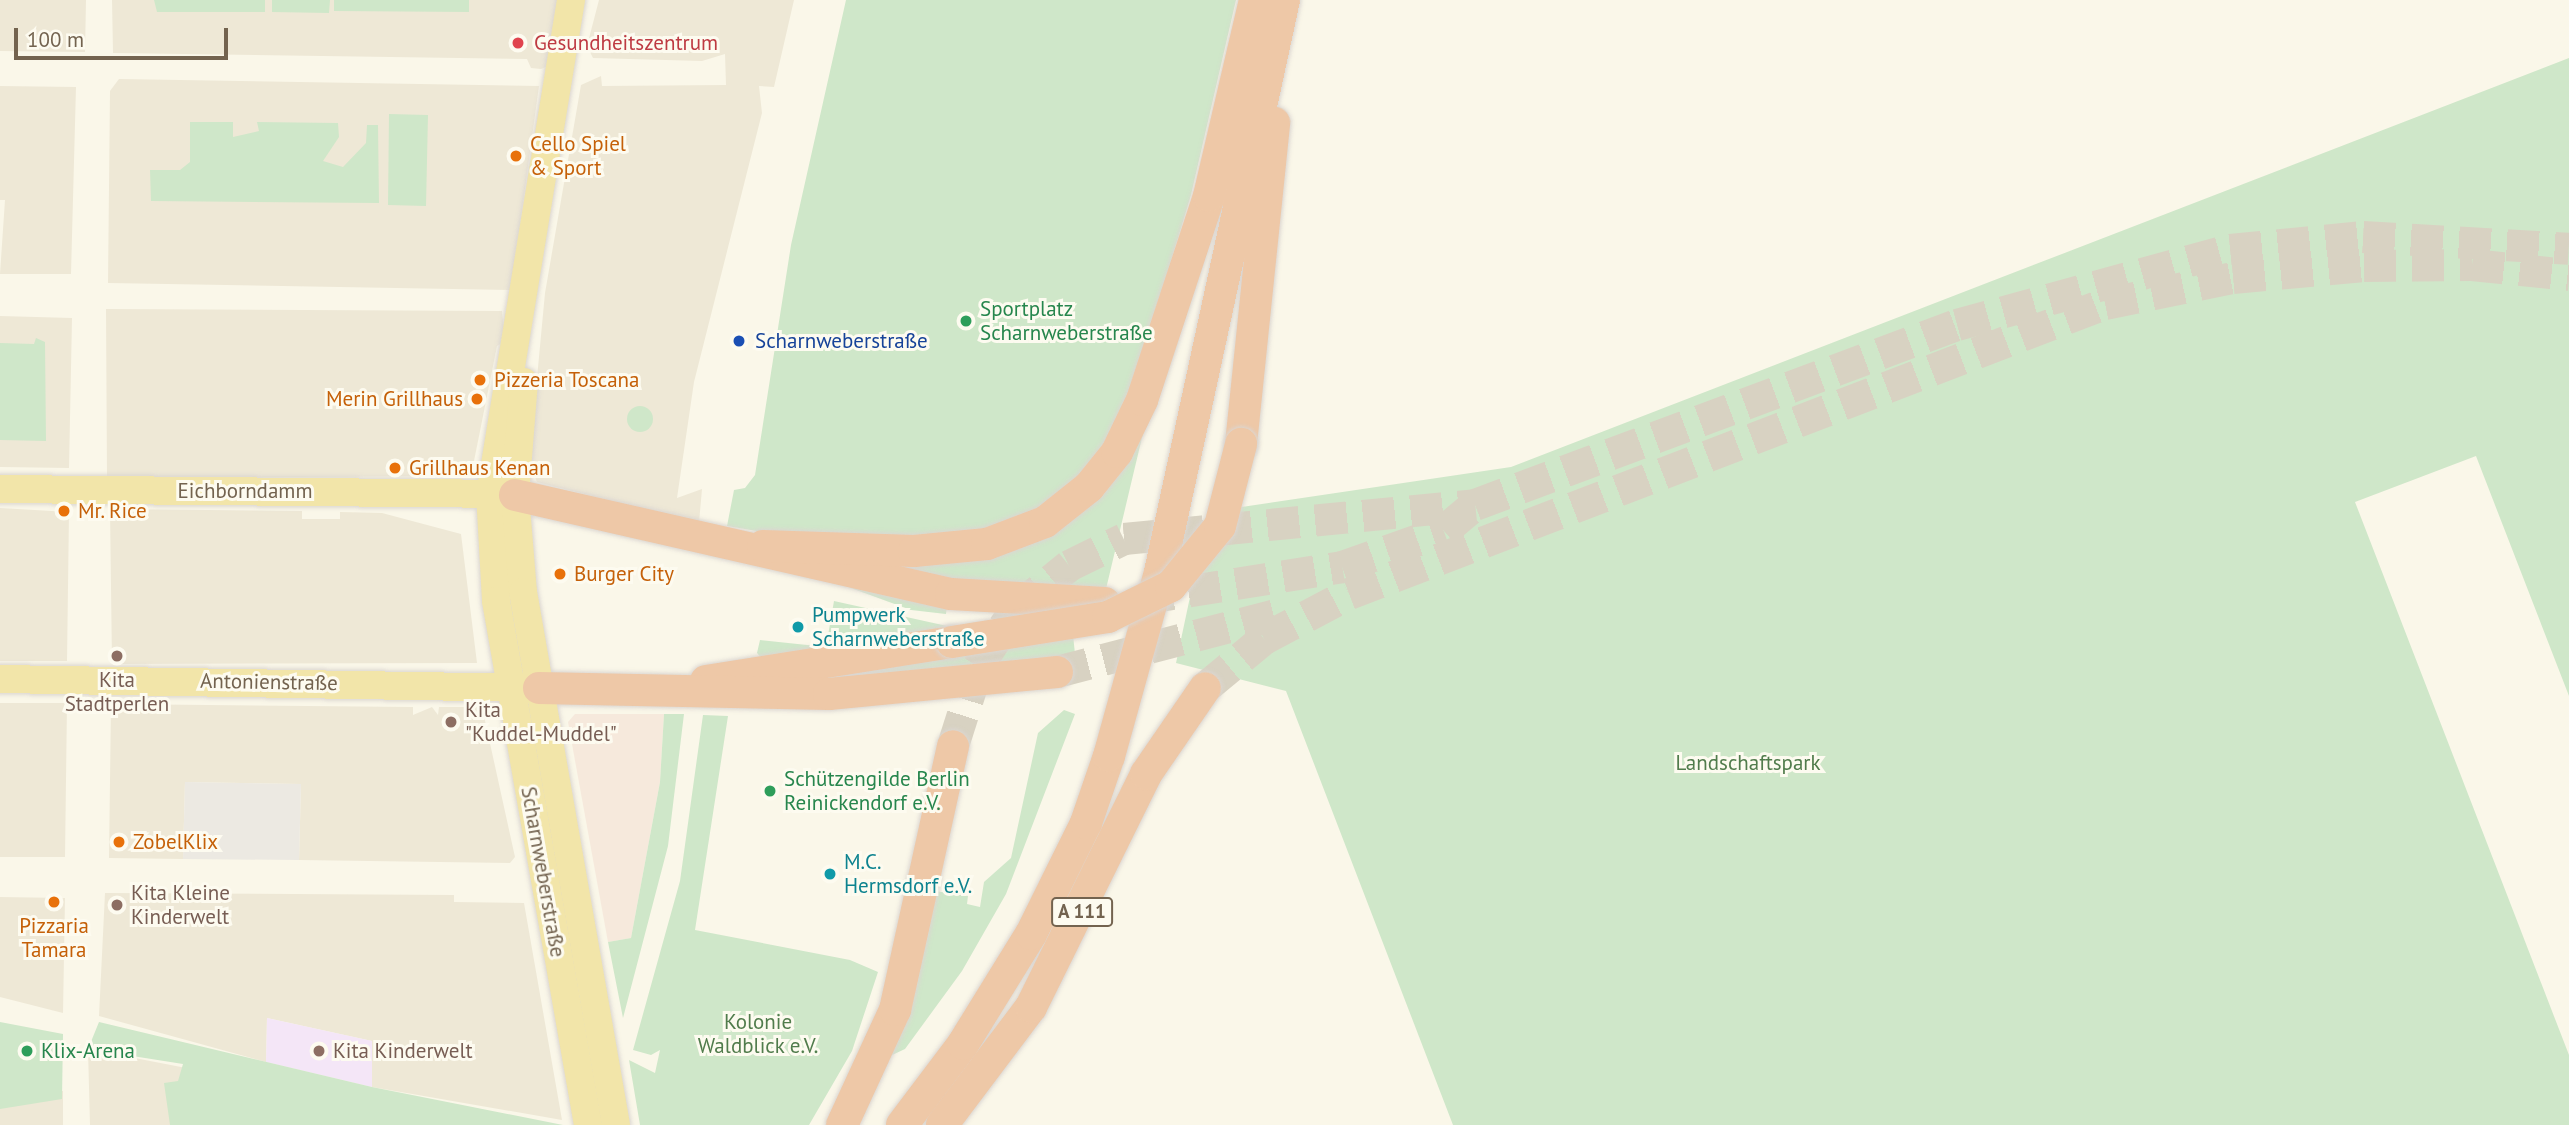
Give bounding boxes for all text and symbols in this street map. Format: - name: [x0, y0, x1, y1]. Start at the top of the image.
- scale bar: [18, 14, 231, 58]
- text: 100 m: [27, 26, 84, 53]
- place label: Gesundheitszentrum: [534, 30, 718, 56]
- marker: Gesundheitszentrum: [508, 33, 528, 53]
- place label: Cello Spiel & Sport: [530, 131, 626, 181]
- marker: Cello Spiel & Sport: [508, 148, 524, 164]
- place label: Sportplatz Scharnweberstraße: [980, 296, 1153, 346]
- marker: Sportplatz Scharnweberstraße: [958, 313, 974, 329]
- place label: Scharnweberstraße: [755, 328, 928, 354]
- marker: Scharnweberstraße: [729, 331, 749, 351]
- place label: Pizzeria Toscana: [494, 367, 640, 393]
- marker: Pizzeria Toscana: [472, 372, 488, 388]
- place label: Merin Grillhaus: [326, 386, 463, 412]
- marker: Merin Grillhaus: [469, 391, 485, 407]
- place label: Grillhaus Kenan: [409, 455, 550, 481]
- marker: Grillhaus Kenan: [387, 460, 403, 476]
- street label: Eichborndamm: [178, 478, 312, 504]
- place label: Mr. Rice: [78, 498, 148, 524]
- marker: Mr. Rice: [56, 503, 72, 519]
- place label: Burger City: [574, 561, 674, 587]
- marker: Burger City: [552, 566, 568, 582]
- place label: Pumpwerk Scharnweberstraße: [812, 602, 985, 652]
- marker: Pumpwerk Scharnweberstraße: [790, 619, 806, 635]
- marker: Kita Stadtperlen: [109, 648, 125, 664]
- place label: Kita Stadtperlen: [65, 667, 169, 717]
- street label: Antonienstraße: [200, 668, 338, 696]
- place label: Kita "Kuddel-Muddel": [465, 697, 617, 747]
- marker: Kita "Kuddel-Muddel": [443, 714, 459, 730]
- park label: Landschaftspark: [1675, 750, 1821, 776]
- place label: Schützengilde Berlin Reinickendorf e.V.: [784, 766, 970, 816]
- marker: Schützengilde Berlin Reinickendorf e.V.: [762, 783, 778, 799]
- street label: Scharnweberstraße: [516, 785, 570, 959]
- place label: ZobelKlix: [133, 829, 218, 855]
- marker: ZobelKlix: [111, 834, 127, 850]
- place label: M.C. Hermsdorf e.V.: [844, 849, 972, 899]
- marker: M.C. Hermsdorf e.V.: [822, 866, 838, 882]
- place label: Kita Kleine Kinderwelt: [131, 880, 230, 930]
- marker: Pizzaria Tamara: [46, 894, 62, 910]
- road number: A 111: [1050, 896, 1114, 928]
- marker: Kita Kleine Kinderwelt: [109, 897, 125, 913]
- place label: Pizzaria Tamara: [19, 913, 89, 963]
- park label: Kolonie Waldblick e.V.: [697, 1009, 819, 1059]
- place label: Klix-Arena: [41, 1038, 135, 1064]
- place label: Kita Kinderwelt: [333, 1038, 473, 1064]
- marker: Klix-Arena: [19, 1043, 35, 1059]
- marker: Kita Kinderwelt: [311, 1043, 327, 1059]

